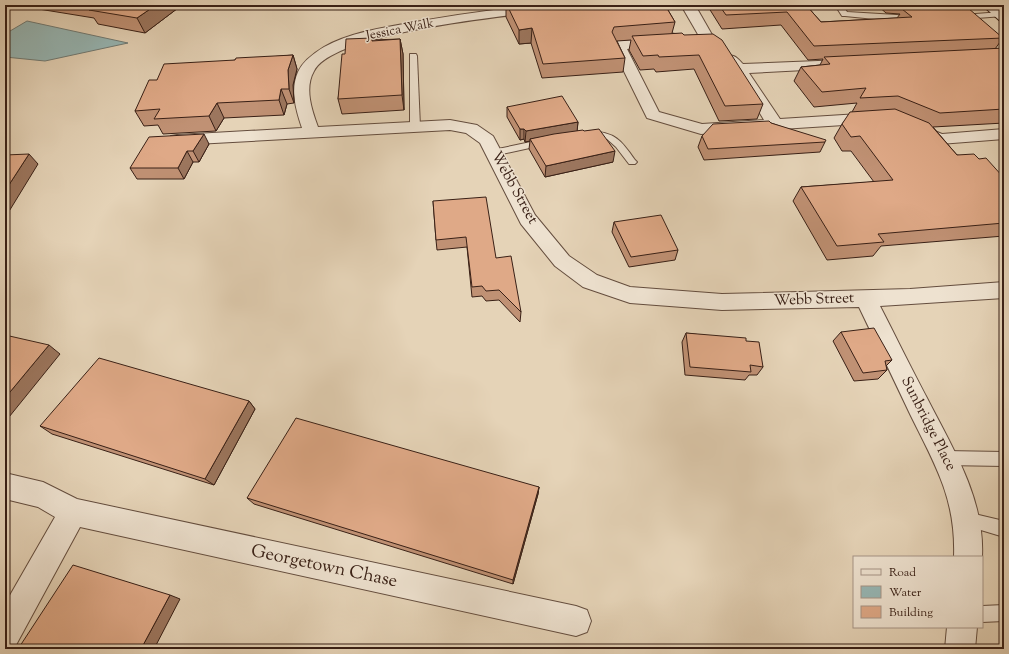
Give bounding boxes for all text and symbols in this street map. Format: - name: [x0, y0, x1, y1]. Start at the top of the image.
- street label: Jessica Walk: [364, 15, 435, 46]
- street label: Webb Street: [485, 148, 543, 228]
- street label: Webb Street: [774, 288, 854, 312]
- street label: Sunbridge Place: [895, 373, 961, 475]
- street label: Georgetown Chase: [248, 539, 400, 595]
- legend: [853, 556, 983, 628]
- text: Road: [889, 564, 916, 582]
- text: Water: [889, 584, 922, 602]
- text: Building: [889, 604, 933, 622]

